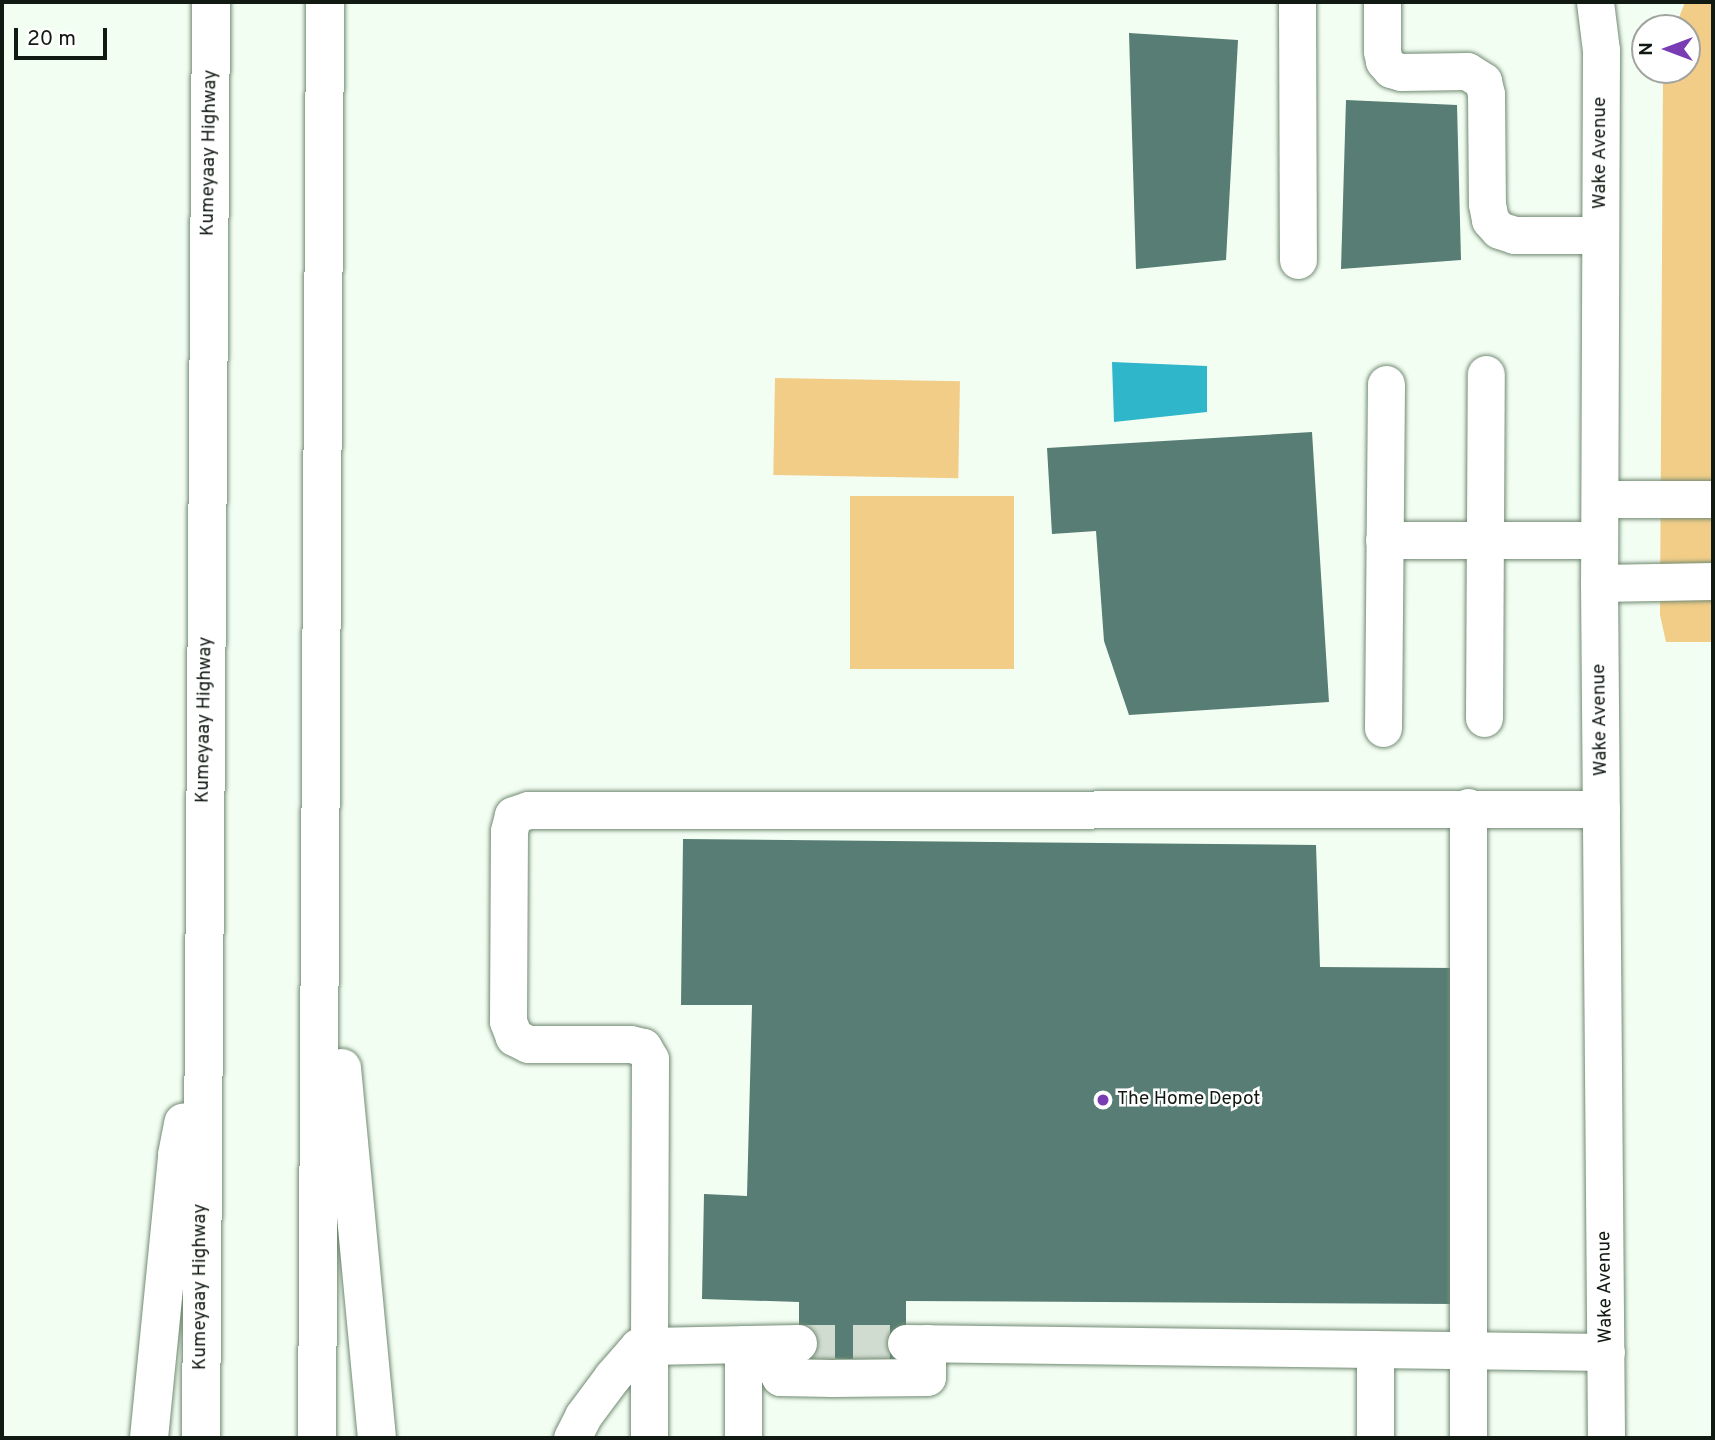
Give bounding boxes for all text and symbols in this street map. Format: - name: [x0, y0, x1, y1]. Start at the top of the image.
- scale bar: [18, 14, 110, 58]
- north arrow: [1631, 14, 1701, 84]
- text: 20 m: [27, 26, 76, 53]
- text: N: [1635, 42, 1659, 56]
- street label: Kumeyaay Highway: [197, 70, 223, 236]
- street label: Wake Avenue: [1590, 96, 1612, 210]
- street label: Kumeyaay Highway: [192, 637, 218, 803]
- street label: Wake Avenue: [1589, 663, 1613, 777]
- place label: The Home Depot: [1117, 1089, 1260, 1111]
- marker: The Home Depot: [1095, 1092, 1111, 1108]
- street label: Kumeyaay Highway: [190, 1204, 212, 1370]
- street label: Wake Avenue: [1594, 1230, 1618, 1344]

